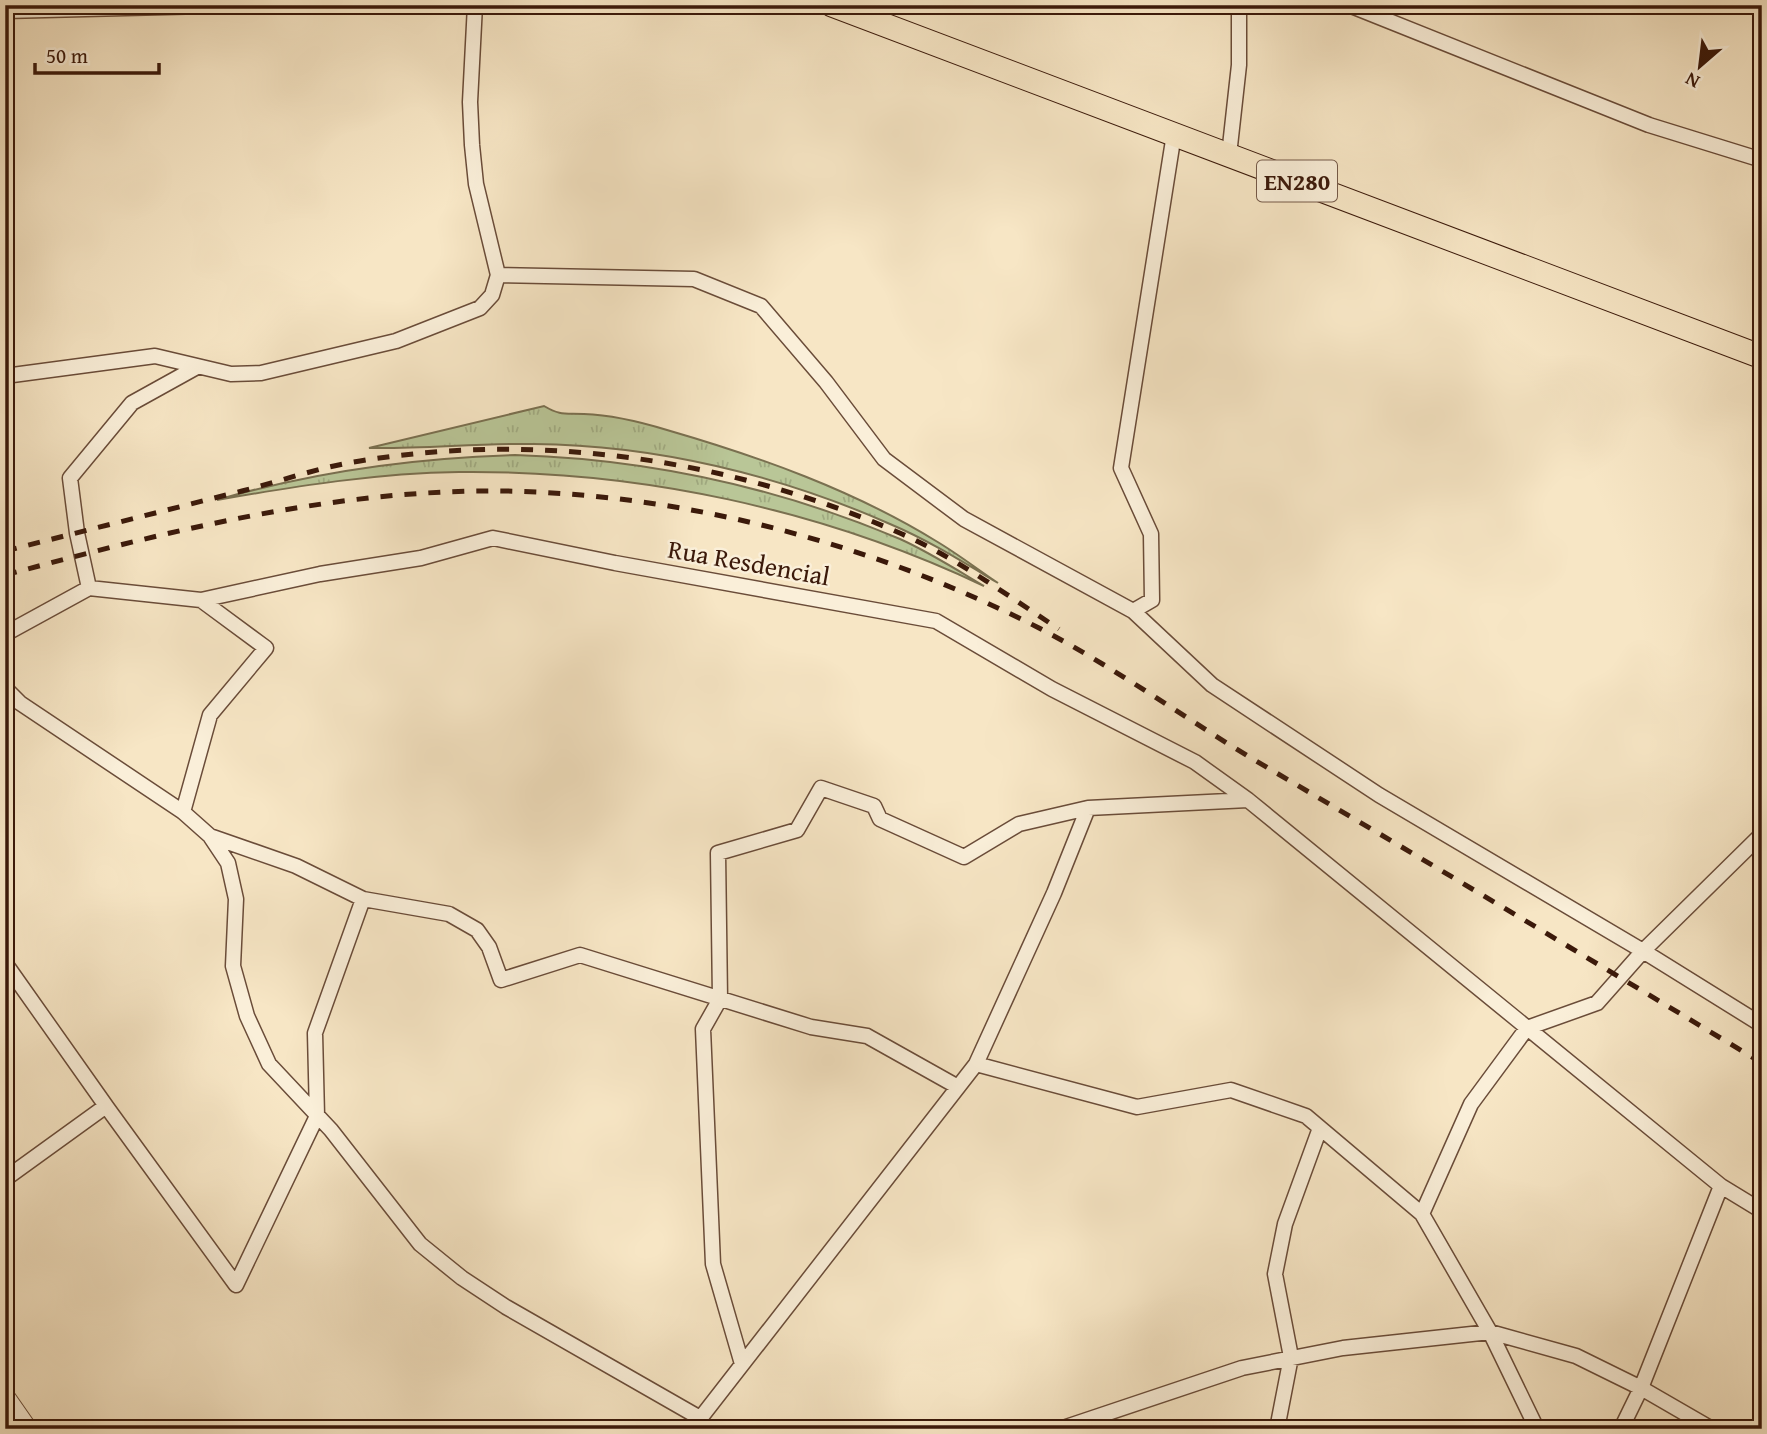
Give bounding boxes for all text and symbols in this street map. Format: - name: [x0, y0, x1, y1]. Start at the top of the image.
- scale bar: [35, 32, 159, 76]
- north arrow: [1666, 32, 1736, 102]
- text: 50 m: [46, 40, 88, 71]
- text: N: [1680, 66, 1704, 96]
- road number: EN280: [1257, 160, 1337, 202]
- street label: Rua Resdencial: [665, 529, 833, 595]

